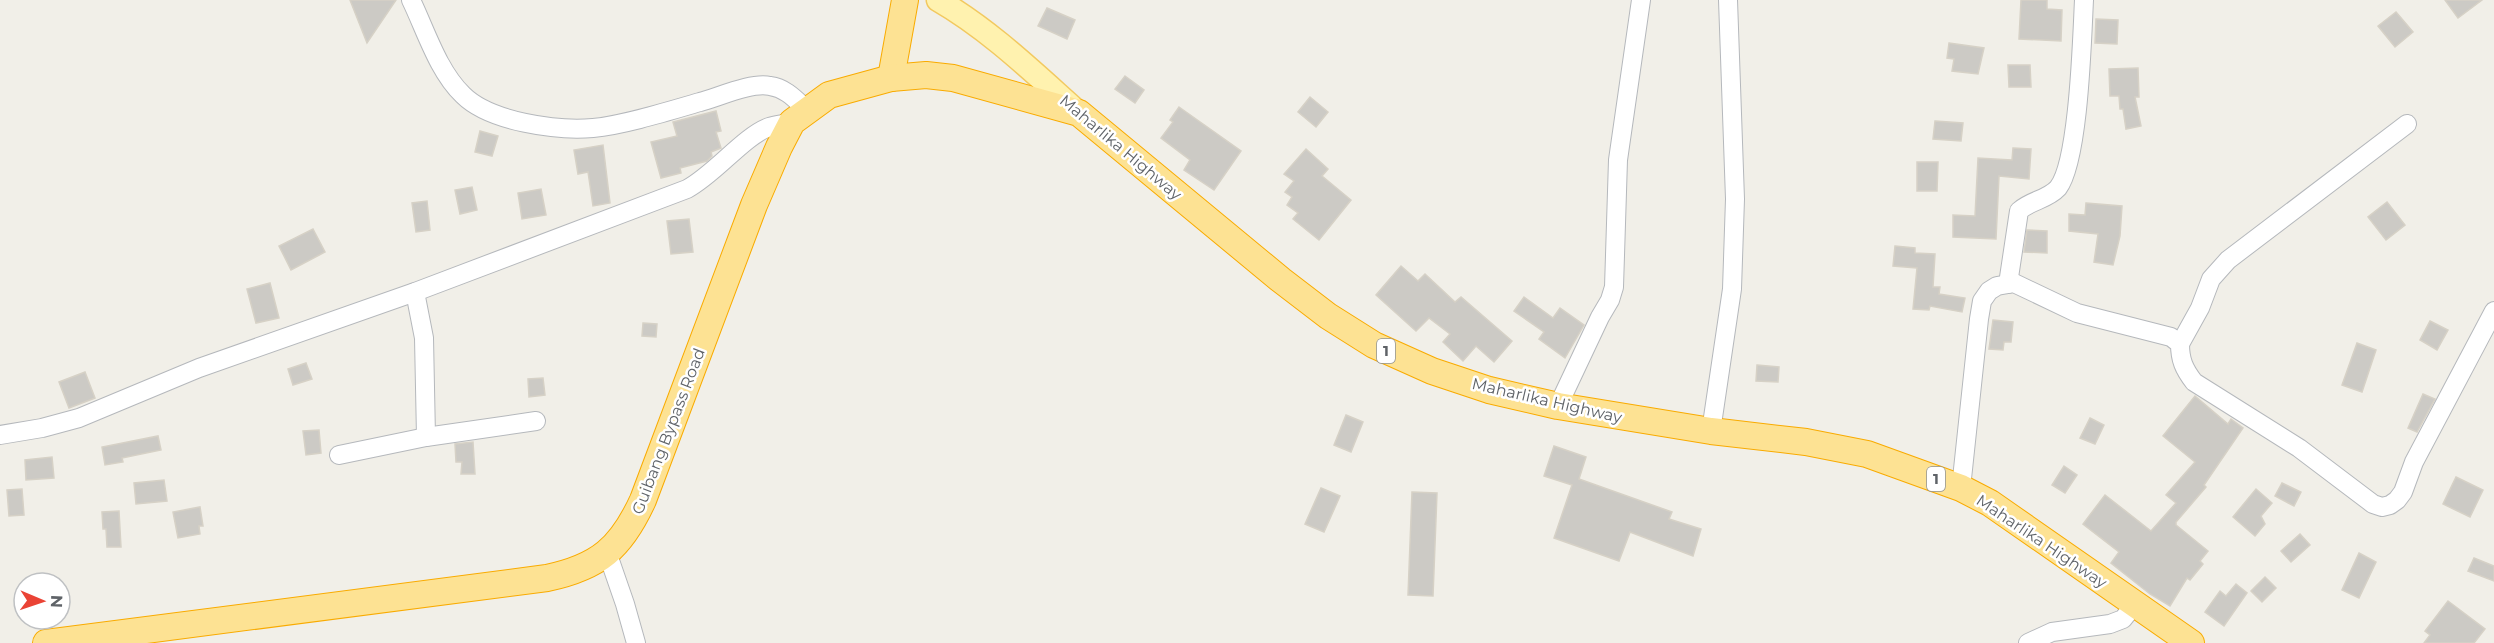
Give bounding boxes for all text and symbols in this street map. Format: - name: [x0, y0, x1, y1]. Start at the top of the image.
- street label: Maharlika Highway: [1056, 91, 1186, 204]
- road number: 1: [1377, 339, 1395, 363]
- street label: Guibang Bypass Road: [628, 346, 709, 517]
- street label: Maharlika Highway: [1470, 374, 1624, 427]
- road number: 1: [1927, 467, 1945, 491]
- street label: Maharlika Highway: [1973, 491, 2111, 592]
- north arrow: [12, 571, 72, 631]
- text: N: [47, 595, 66, 608]

